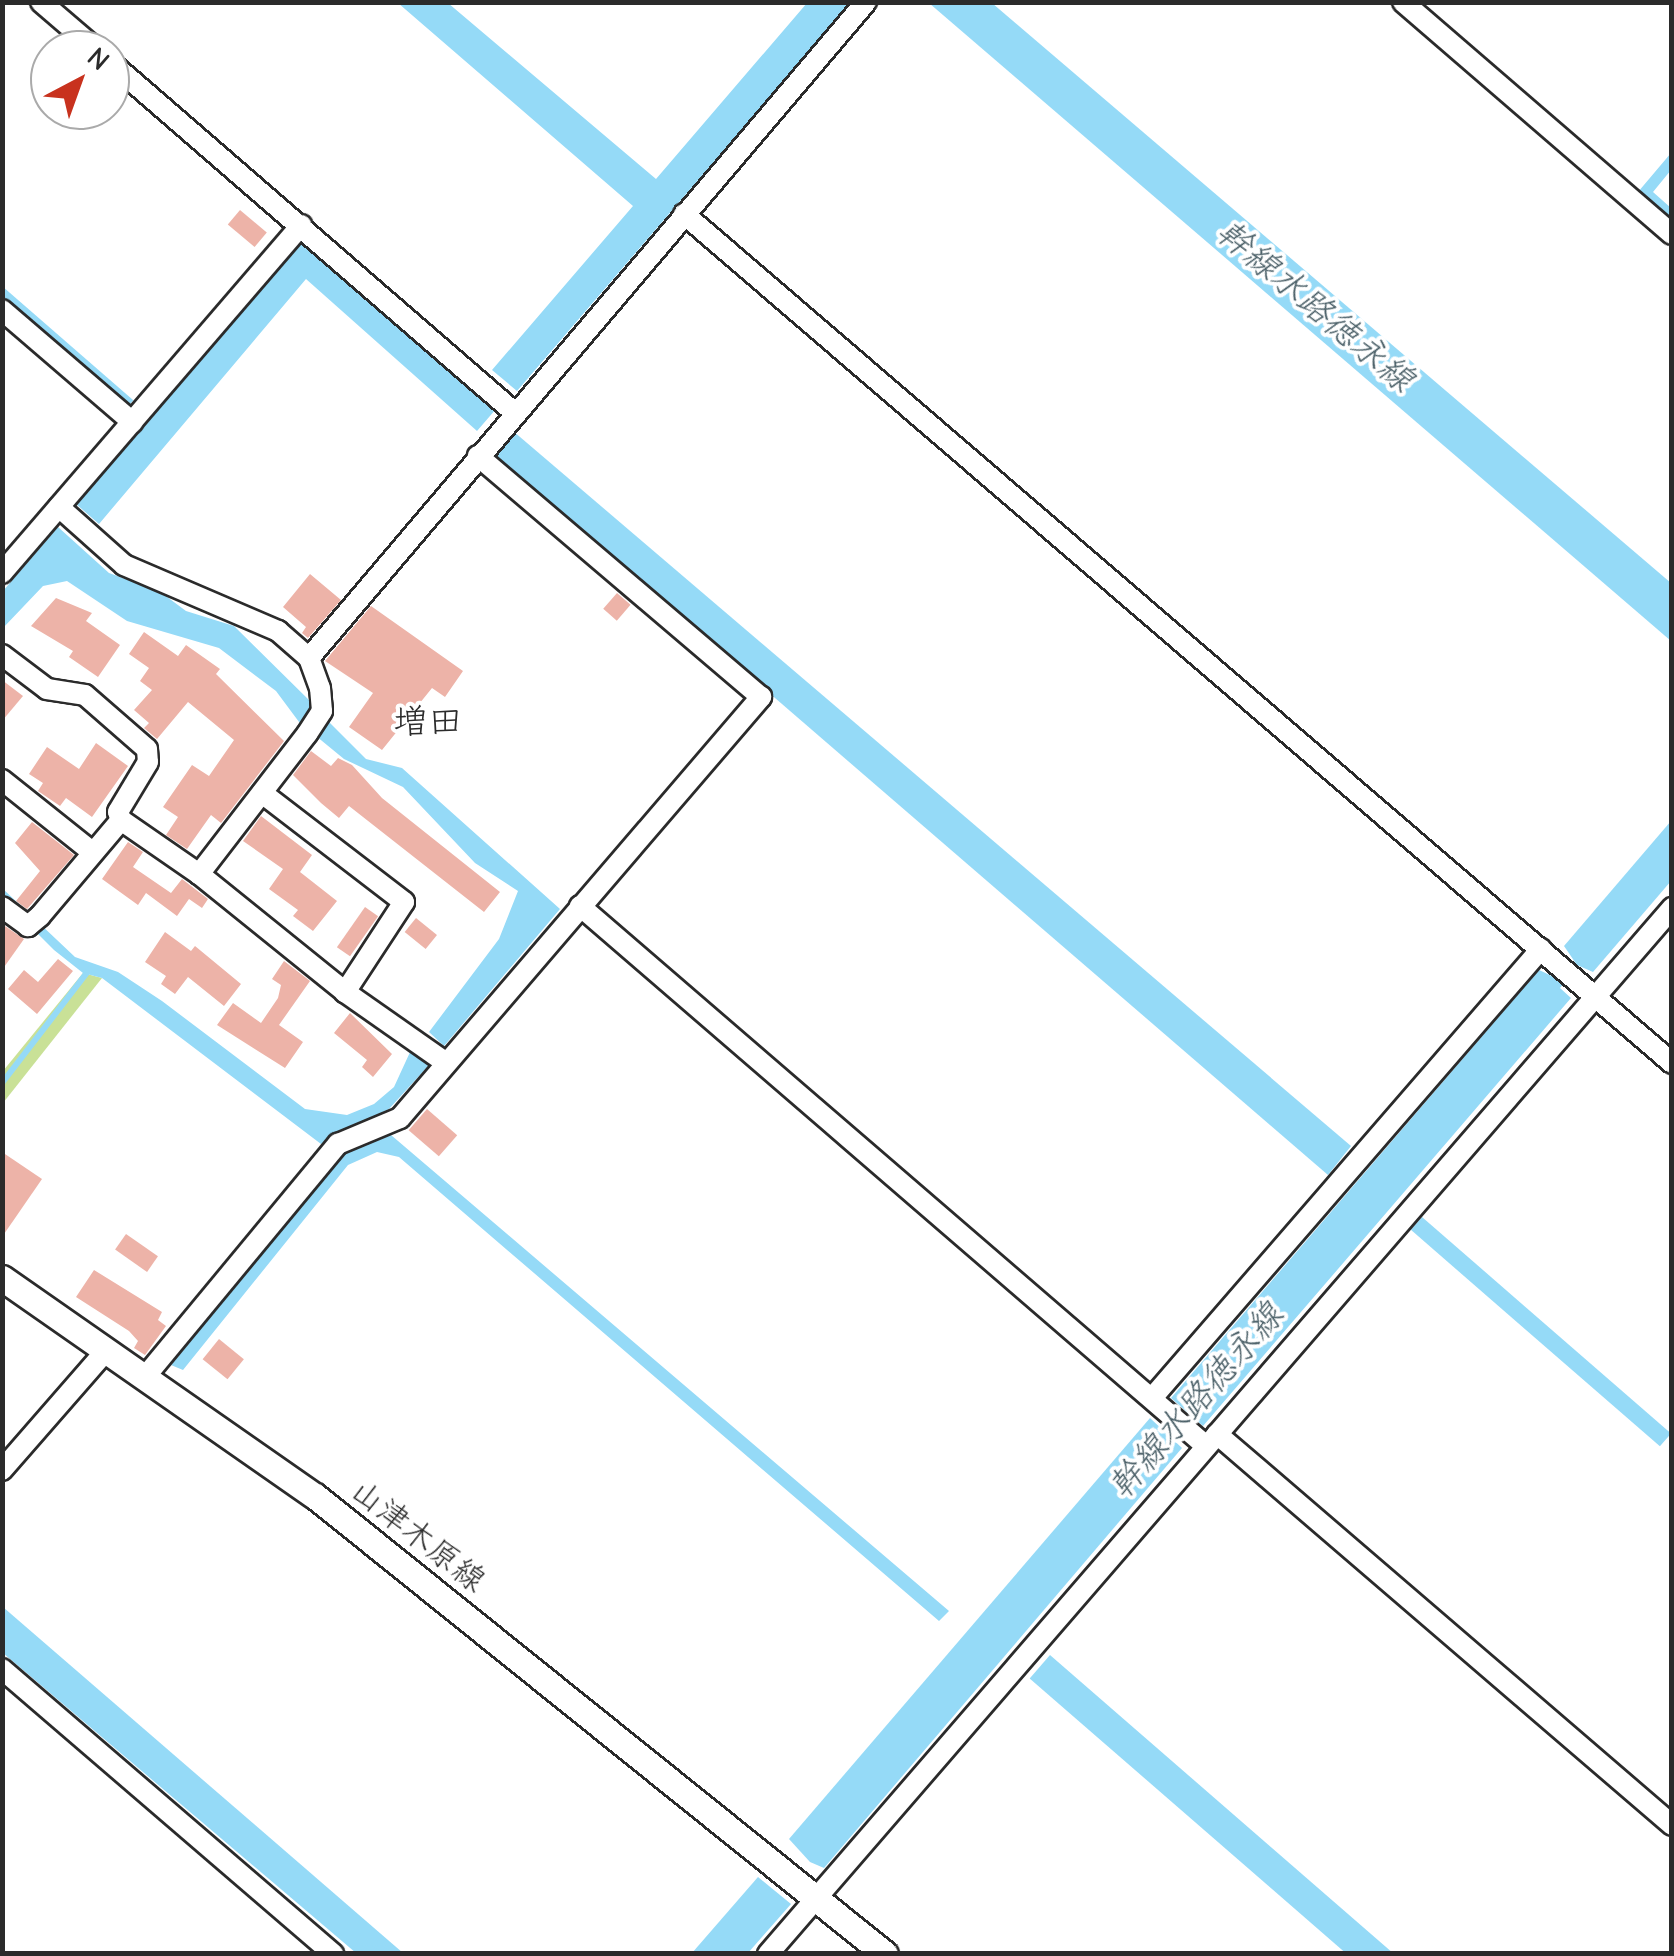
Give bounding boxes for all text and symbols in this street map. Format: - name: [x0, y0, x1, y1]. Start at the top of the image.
- north arrow: [30, 30, 130, 130]
- text: N: [81, 41, 116, 77]
- water label: 幹線水路徳永線: [1208, 211, 1422, 401]
- district label: 増田: [393, 701, 463, 743]
- water label: 幹線水路徳永線: [1100, 1295, 1292, 1507]
- street label: 山津木原線: [343, 1472, 493, 1600]

